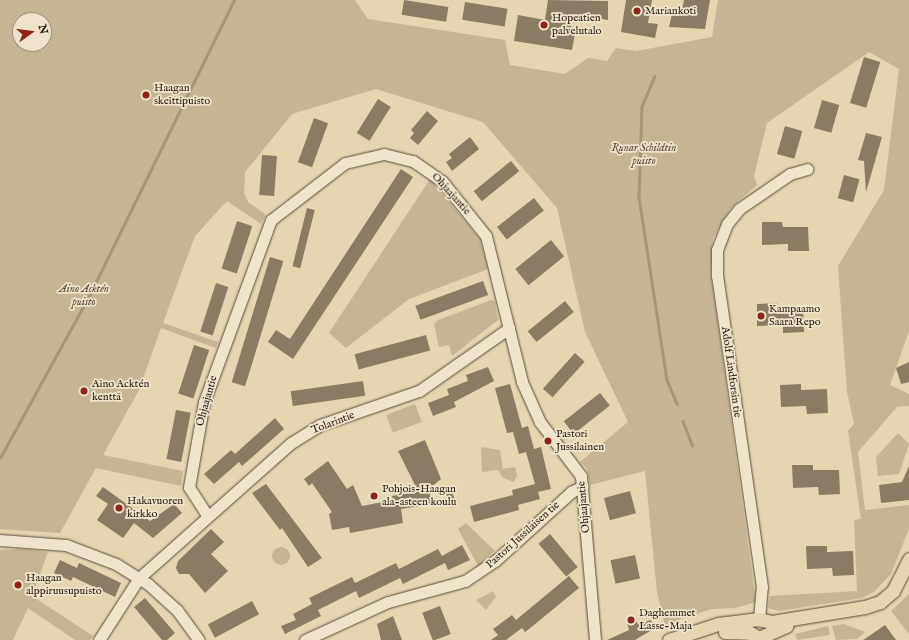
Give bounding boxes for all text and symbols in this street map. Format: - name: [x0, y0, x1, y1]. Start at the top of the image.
- place label: Mariankoti: [645, 4, 696, 18]
- marker: Mariankoti: [632, 6, 642, 16]
- north arrow: [12, 12, 52, 52]
- place label: Hopeatien palvelutalo: [552, 12, 602, 38]
- marker: Hopeatien palvelutalo: [539, 20, 549, 30]
- text: N: [35, 23, 51, 36]
- place label: Haagan skeittipuisto: [154, 82, 210, 108]
- marker: Haagan skeittipuisto: [141, 90, 151, 100]
- park label: Runar Schildtin puisto: [612, 142, 676, 168]
- street label: Ohjaajantie: [429, 170, 473, 218]
- park label: Aino Acktén puisto: [59, 283, 109, 309]
- place label: Kampaamo Saara Repo: [769, 303, 821, 329]
- marker: Kampaamo Saara Repo: [756, 311, 766, 321]
- street label: Adolf Lindforsin tie: [718, 326, 744, 418]
- street label: Ohjaajantie: [193, 374, 221, 428]
- place label: Aino Acktén kenttä: [92, 378, 149, 404]
- marker: Aino Acktén kenttä: [79, 386, 89, 396]
- street label: Tolarintie: [310, 409, 356, 437]
- place label: Pastori Jussilainen: [556, 428, 604, 454]
- marker: Pastori Jussilainen: [543, 436, 553, 446]
- street label: Ohjaajantie: [575, 481, 593, 533]
- place label: Pohjois-Haagan ala-asteen koulu: [382, 483, 456, 509]
- marker: Pohjois-Haagan ala-asteen koulu: [369, 491, 379, 501]
- place label: Hakavuoren kirkko: [127, 495, 183, 521]
- street label: Pastori Jussilaisen tie: [484, 499, 562, 571]
- marker: Hakavuoren kirkko: [114, 503, 124, 513]
- place label: Haagan alppiruusupuisto: [26, 572, 102, 598]
- marker: Haagan alppiruusupuisto: [13, 580, 23, 590]
- place label: Daghemmet Lasse-Maja: [639, 607, 695, 633]
- marker: Daghemmet Lasse-Maja: [626, 615, 636, 625]

